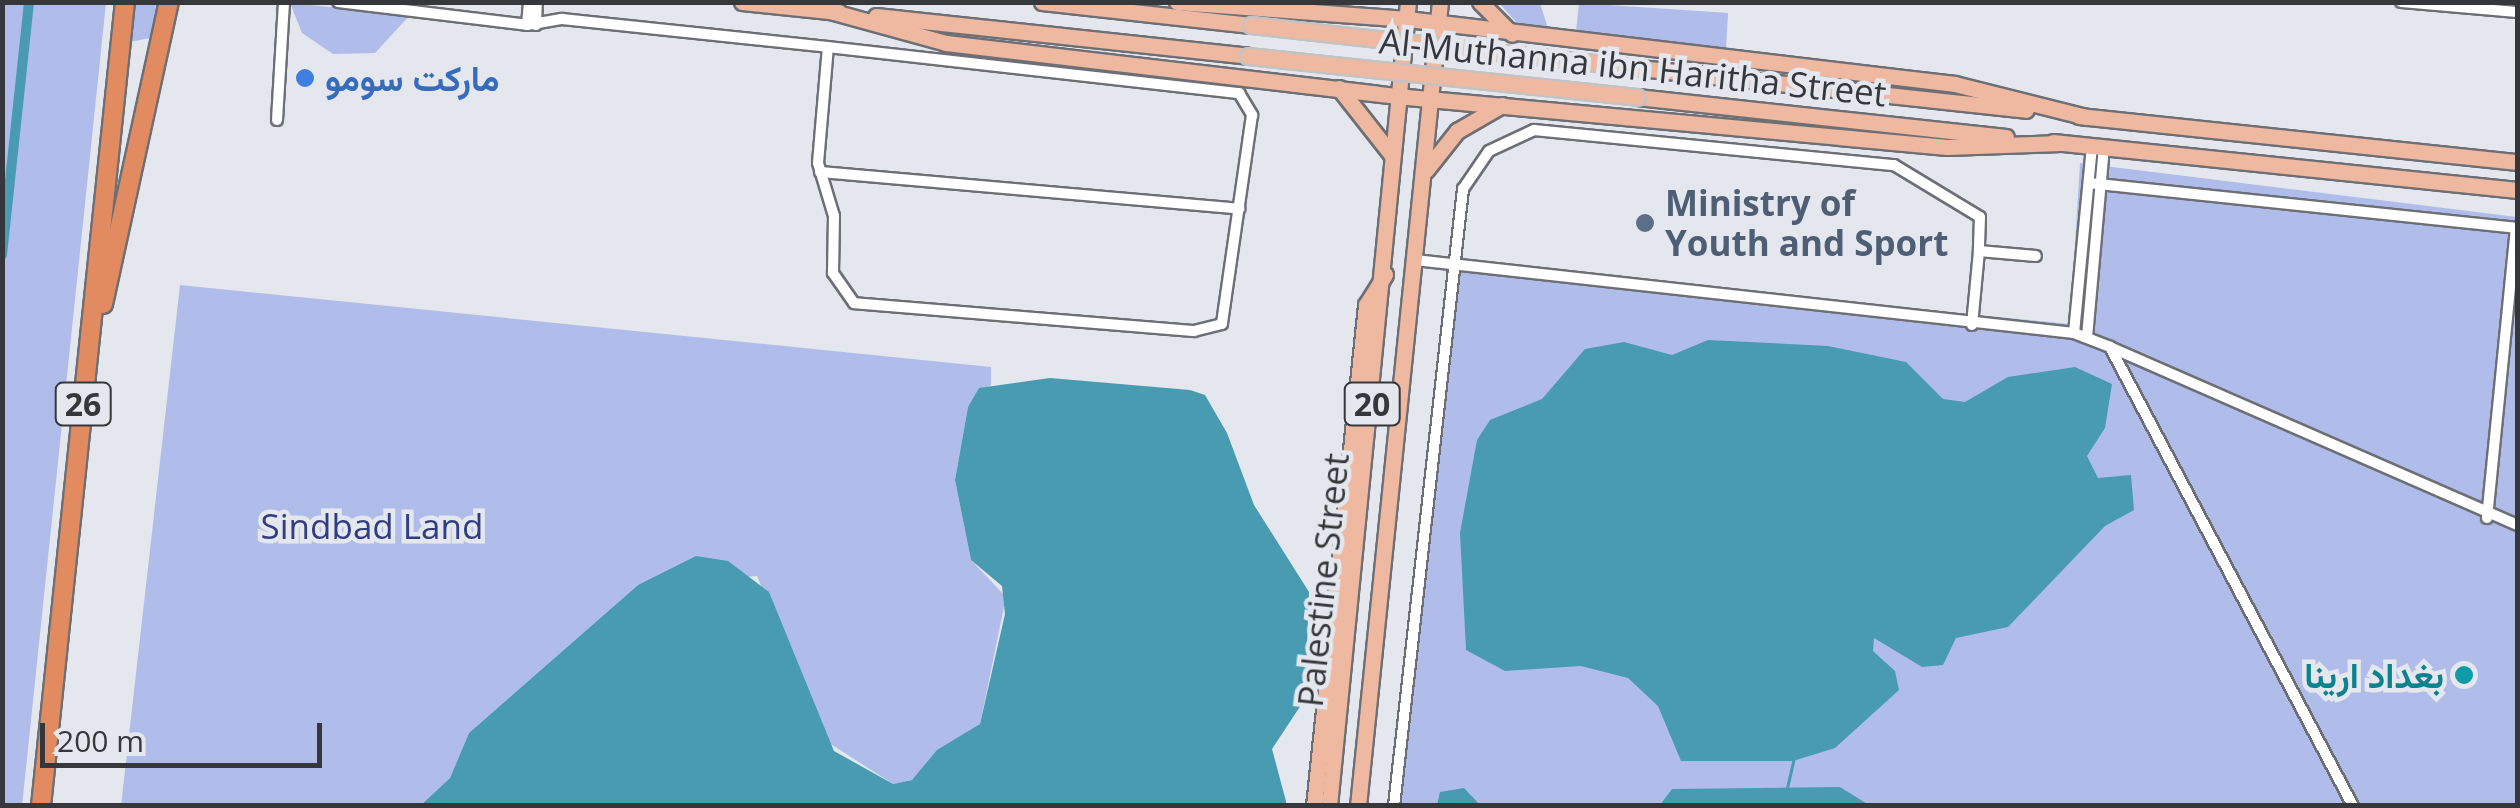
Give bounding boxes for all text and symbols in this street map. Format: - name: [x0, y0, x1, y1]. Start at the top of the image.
- street label: Al-Muthanna ibn Haritha Street: [1377, 19, 1889, 115]
- place label: ماركت سومو: [325, 57, 499, 99]
- marker: ماركت سومو: [294, 67, 316, 89]
- place label: Ministry of Youth and Sport: [1665, 182, 1948, 264]
- marker: Ministry of Youth and Sport: [1634, 212, 1656, 234]
- road number: 26: [53, 377, 113, 431]
- road number: 20: [1342, 377, 1402, 431]
- street label: Palestine Street: [1289, 451, 1357, 709]
- park label: Sindbad Land: [261, 505, 483, 547]
- place label: بغداد ارينا: [2304, 654, 2444, 696]
- marker: بغداد ارينا: [2453, 664, 2475, 686]
- scale bar: [45, 703, 328, 765]
- text: 200 m: [57, 720, 144, 761]

